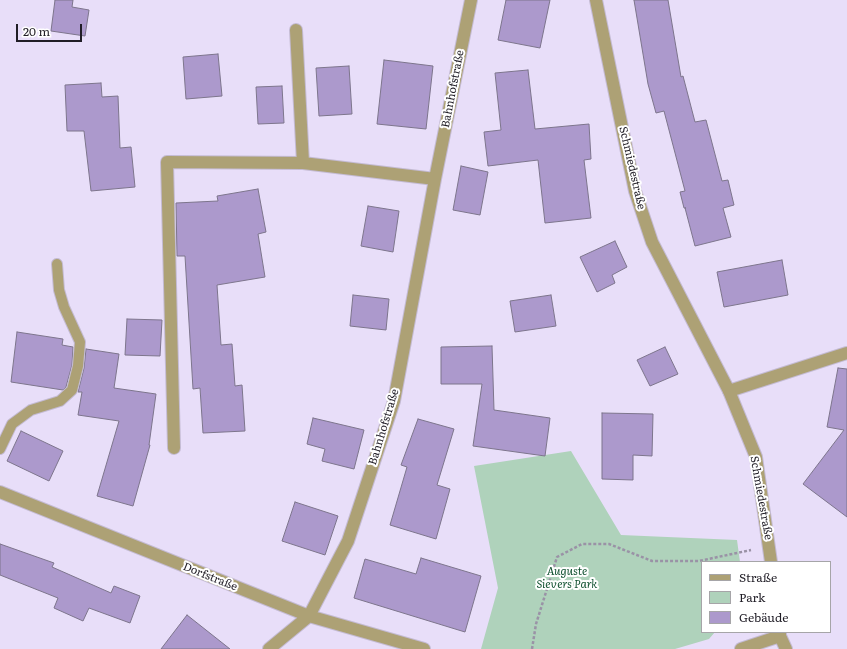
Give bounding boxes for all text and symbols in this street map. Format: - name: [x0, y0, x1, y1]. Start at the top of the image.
- scale bar: [18, 16, 84, 42]
- text: 20 m: [23, 22, 50, 40]
- street label: Bahnhofstraße: [439, 49, 467, 129]
- street label: Schmiedestraße: [616, 125, 648, 211]
- street label: Bahnhofstraße: [366, 387, 402, 467]
- street label: Schmiedestraße: [747, 455, 775, 541]
- street label: Dorfstraße: [181, 560, 239, 594]
- legend: [701, 561, 831, 633]
- park label: Auguste Sievers Park: [537, 565, 597, 591]
- text: Straße: [739, 568, 777, 586]
- text: Park: [739, 588, 765, 606]
- text: Gebäude: [739, 608, 788, 626]

